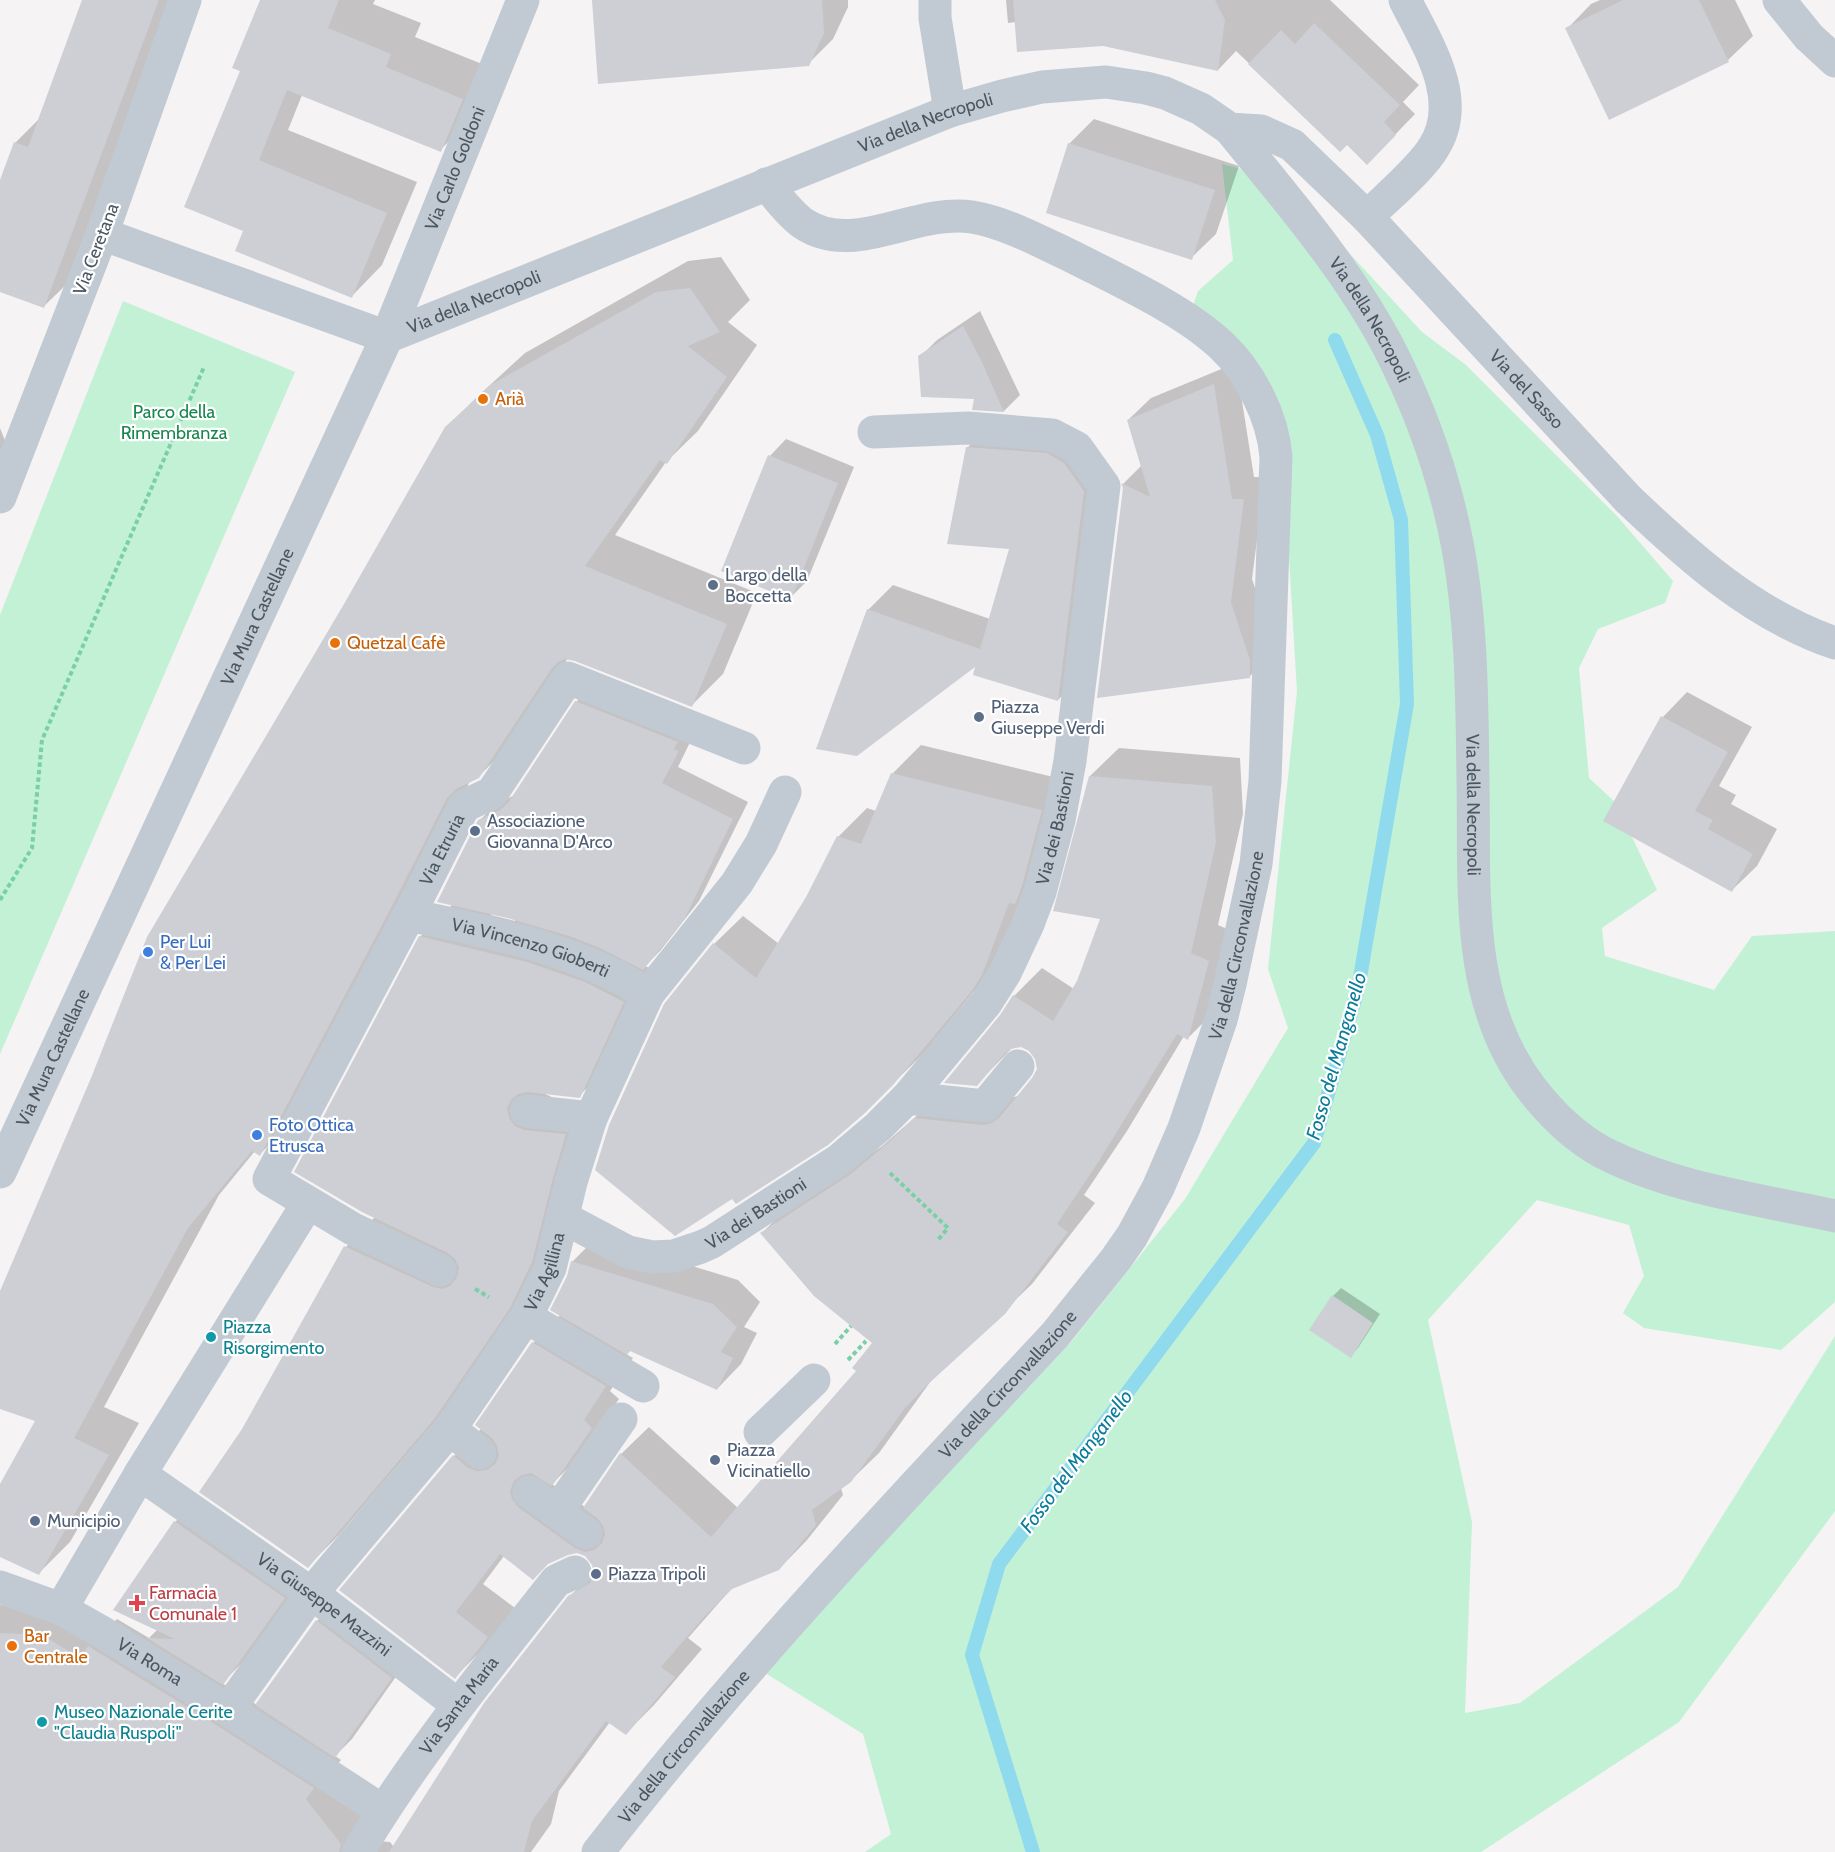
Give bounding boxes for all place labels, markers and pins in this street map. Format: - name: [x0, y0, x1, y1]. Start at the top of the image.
- place label: Arià: [495, 388, 525, 410]
- marker: Arià: [476, 392, 490, 406]
- place label: Largo della Boccetta: [725, 564, 808, 607]
- marker: Largo della Boccetta: [706, 578, 720, 592]
- place label: Quetzal Cafè: [347, 632, 446, 654]
- marker: Quetzal Cafè: [328, 636, 342, 650]
- place label: Piazza Giuseppe Verdi: [991, 696, 1105, 739]
- marker: Piazza Giuseppe Verdi: [972, 710, 986, 724]
- place label: Associazione Giovanna D'Arco: [487, 810, 613, 853]
- marker: Associazione Giovanna D'Arco: [468, 824, 482, 838]
- place label: Per Lui & Per Lei: [160, 931, 226, 974]
- marker: Per Lui & Per Lei: [141, 945, 155, 959]
- place label: Foto Ottica Etrusca: [269, 1114, 354, 1157]
- marker: Foto Ottica Etrusca: [250, 1128, 264, 1142]
- place label: Piazza Risorgimento: [223, 1316, 325, 1359]
- marker: Piazza Risorgimento: [204, 1330, 218, 1344]
- place label: Piazza Vicinatiello: [727, 1439, 811, 1482]
- marker: Piazza Vicinatiello: [708, 1453, 722, 1467]
- place label: Municipio: [47, 1510, 121, 1532]
- marker: Municipio: [28, 1514, 42, 1528]
- place label: Piazza Tripoli: [608, 1563, 706, 1585]
- marker: Piazza Tripoli: [589, 1567, 603, 1581]
- place label: Farmacia Comunale 1: [149, 1582, 237, 1625]
- marker: Farmacia Comunale 1: [130, 1596, 144, 1610]
- place label: Bar Centrale: [24, 1625, 88, 1668]
- marker: Bar Centrale: [5, 1639, 19, 1653]
- place label: Museo Nazionale Cerite "Claudia Ruspoli": [54, 1701, 233, 1744]
- marker: Museo Nazionale Cerite "Claudia Ruspoli": [35, 1715, 49, 1729]

